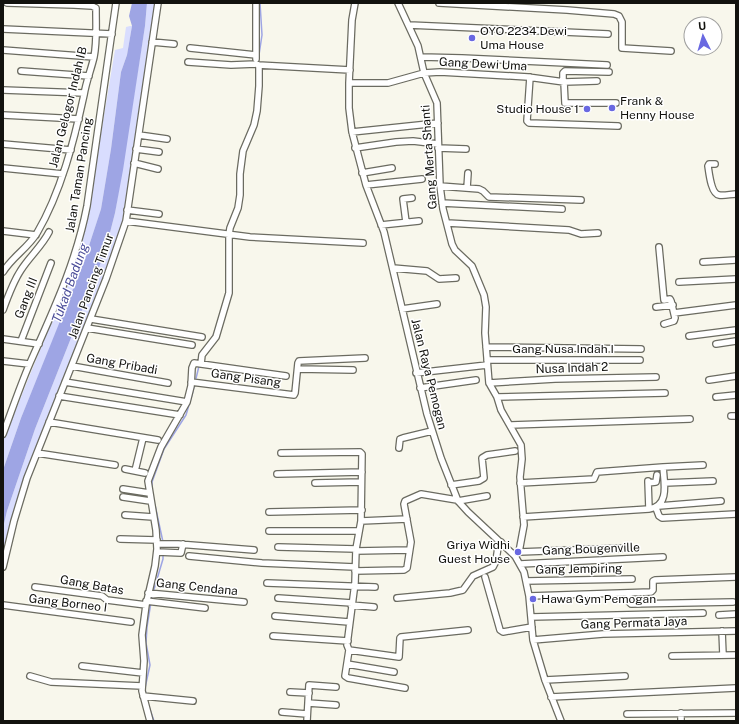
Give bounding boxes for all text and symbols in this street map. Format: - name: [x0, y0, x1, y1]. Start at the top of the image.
- north arrow: [683, 16, 723, 56]
- text: U: [698, 20, 707, 32]
- place label: OYO 2234 Dewi Uma House: [480, 24, 567, 52]
- marker: OYO 2234 Dewi Uma House: [467, 33, 477, 43]
- street label: Jalan Gelogor Indah IB: [46, 45, 90, 169]
- street label: Gang Dewi Uma: [438, 55, 528, 73]
- place label: Frank & Henny House: [620, 94, 695, 122]
- place label: Studio House 1: [496, 102, 579, 116]
- marker: Frank & Henny House: [607, 103, 617, 113]
- street label: Gang Merta Shanti: [418, 104, 440, 210]
- marker: Studio House 1: [582, 104, 592, 114]
- street label: Jalan Taman Pancing: [63, 117, 95, 233]
- street label: Jalan Pancing Timur: [65, 231, 117, 341]
- water label: Tukad Badung: [49, 241, 91, 325]
- street label: Gang III: [12, 275, 40, 321]
- street label: Jalan Raya Pemogan: [408, 317, 450, 431]
- street label: Gang Nusa Indah I: [512, 342, 614, 356]
- street label: Gang Pribadi: [85, 351, 159, 377]
- street label: Nusa Indah 2: [535, 360, 609, 376]
- street label: Gang Pisang: [210, 366, 282, 390]
- place label: Griya Widhi Guest House: [438, 538, 510, 566]
- street label: Gang Bougenville: [542, 540, 640, 558]
- marker: Griya Widhi Guest House: [513, 547, 523, 557]
- street label: Gang Jempiring: [535, 561, 623, 577]
- street label: Gang Batas: [59, 573, 125, 597]
- street label: Gang Cendana: [155, 576, 239, 598]
- street label: Gang Borneo I: [28, 591, 108, 615]
- place label: Hawa Gym Pemogan: [541, 592, 656, 606]
- marker: Hawa Gym Pemogan: [528, 594, 538, 604]
- street label: Gang Permata Jaya: [580, 614, 688, 632]

